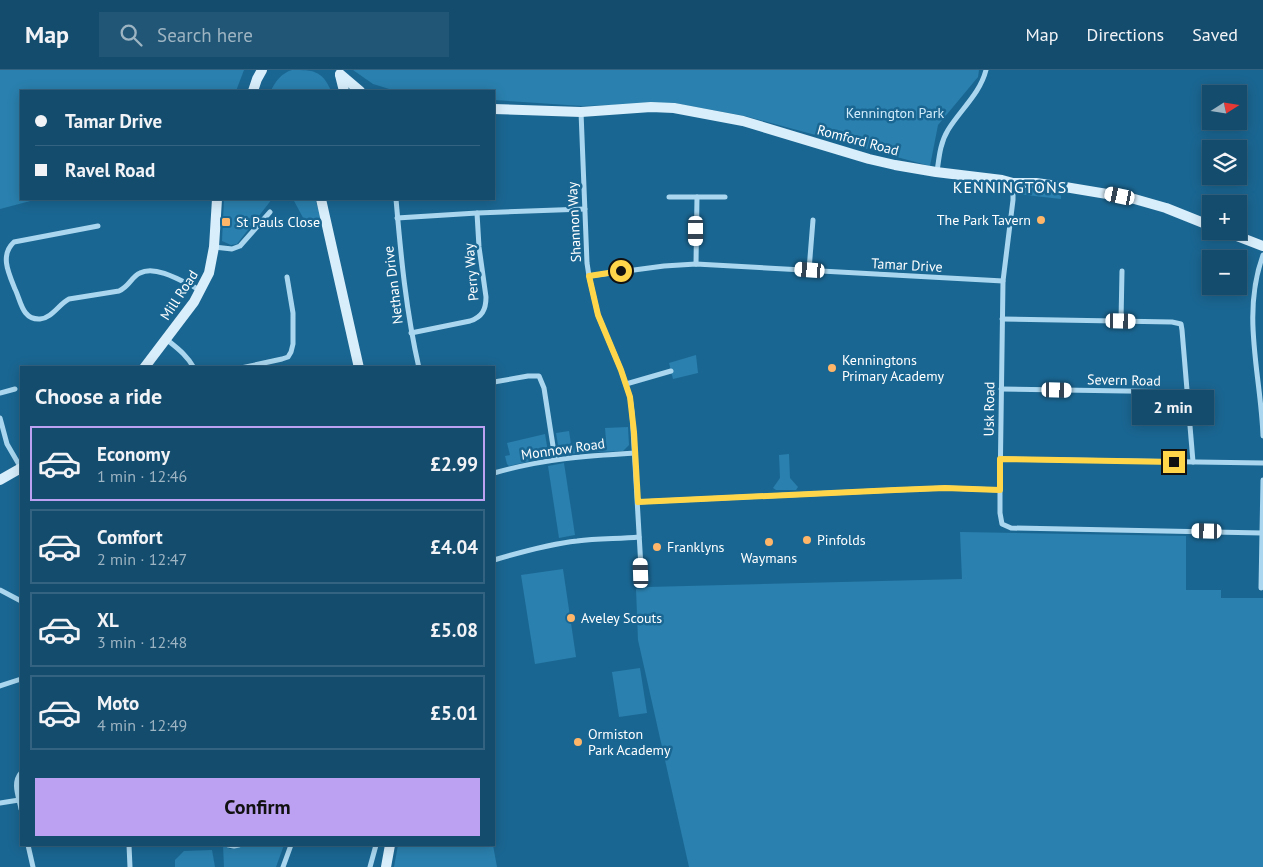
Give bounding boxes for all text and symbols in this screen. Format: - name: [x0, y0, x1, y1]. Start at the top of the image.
- search box: [99, 12, 449, 57]
- text: Map: [25, 19, 69, 50]
- icon: search: [117, 21, 145, 49]
- text: Search here: [157, 23, 253, 47]
- text: Map: [1026, 23, 1058, 46]
- text: Directions: [1086, 23, 1164, 46]
- text: Saved: [1192, 23, 1238, 46]
- north arrow: [1202, 85, 1248, 130]
- map controls: [1202, 85, 1247, 295]
- park label: Kennington Park: [846, 104, 945, 122]
- text: Tamar Drive: [65, 109, 162, 133]
- street label: Romford Road: [815, 120, 901, 160]
- button: layers: [1202, 140, 1247, 185]
- text: Ravel Road: [65, 158, 155, 182]
- district label: KENNINGTONS: [953, 177, 1067, 197]
- street label: Shannon Way: [563, 181, 585, 263]
- car: [1103, 186, 1136, 206]
- button: +: [1202, 195, 1247, 240]
- place label: The Park Tavern: [937, 211, 1031, 229]
- place label: St Pauls Close: [236, 213, 320, 231]
- marker: The Park Tavern: [1035, 214, 1047, 226]
- marker: St Pauls Close: [220, 216, 232, 228]
- car: [688, 216, 703, 246]
- street label: Perry Way: [459, 242, 482, 302]
- street label: Nethan Drive: [379, 245, 407, 325]
- button: −: [1202, 250, 1247, 295]
- street label: Tamar Drive: [871, 254, 943, 276]
- route start: [610, 260, 632, 282]
- car: [794, 261, 825, 279]
- street label: Mill Road: [156, 266, 202, 324]
- car: [1105, 313, 1136, 329]
- place label: Kenningtons Primary Academy: [842, 351, 945, 385]
- marker: Kenningtons Primary Academy: [826, 362, 838, 374]
- street label: Severn Road: [1087, 370, 1161, 390]
- text: Choose a ride: [35, 382, 162, 410]
- street label: Usk Road: [980, 382, 998, 436]
- car: [1041, 382, 1072, 398]
- callout: 2 min: [1133, 390, 1215, 424]
- text: 2 min: [1153, 397, 1193, 417]
- street label: Monnow Road: [520, 434, 606, 464]
- icon: car: [37, 441, 82, 486]
- text: Economy: [97, 442, 170, 466]
- route end: [1163, 451, 1185, 473]
- text: £2.99: [430, 452, 478, 476]
- text: 1 min · 12:46: [97, 466, 187, 486]
- car: [1191, 523, 1222, 539]
- icon: car: [37, 524, 82, 569]
- text: Comfort: [97, 525, 163, 549]
- place label: Pinfolds: [817, 531, 866, 549]
- marker: Pinfolds: [801, 534, 813, 546]
- text: £4.04: [430, 535, 478, 559]
- marker: Waymans: [763, 536, 775, 548]
- place label: Franklyns: [667, 538, 725, 556]
- marker: Franklyns: [651, 541, 663, 553]
- text: 2 min · 12:47: [97, 549, 187, 569]
- place label: Waymans: [741, 549, 797, 567]
- car: [632, 558, 649, 588]
- icon: car: [37, 607, 82, 652]
- text: XL: [97, 608, 119, 632]
- place label: Aveley Scouts: [581, 609, 662, 627]
- marker: Aveley Scouts: [565, 612, 577, 624]
- text: £5.08: [430, 618, 478, 642]
- text: 3 min · 12:48: [97, 632, 187, 652]
- icon: car: [37, 690, 82, 735]
- text: Moto: [97, 691, 139, 715]
- text: £5.01: [430, 701, 478, 725]
- text: 4 min · 12:49: [97, 715, 187, 735]
- place label: Ormiston Park Academy: [588, 725, 671, 759]
- marker: Ormiston Park Academy: [572, 736, 584, 748]
- button: Confirm: [35, 778, 480, 836]

